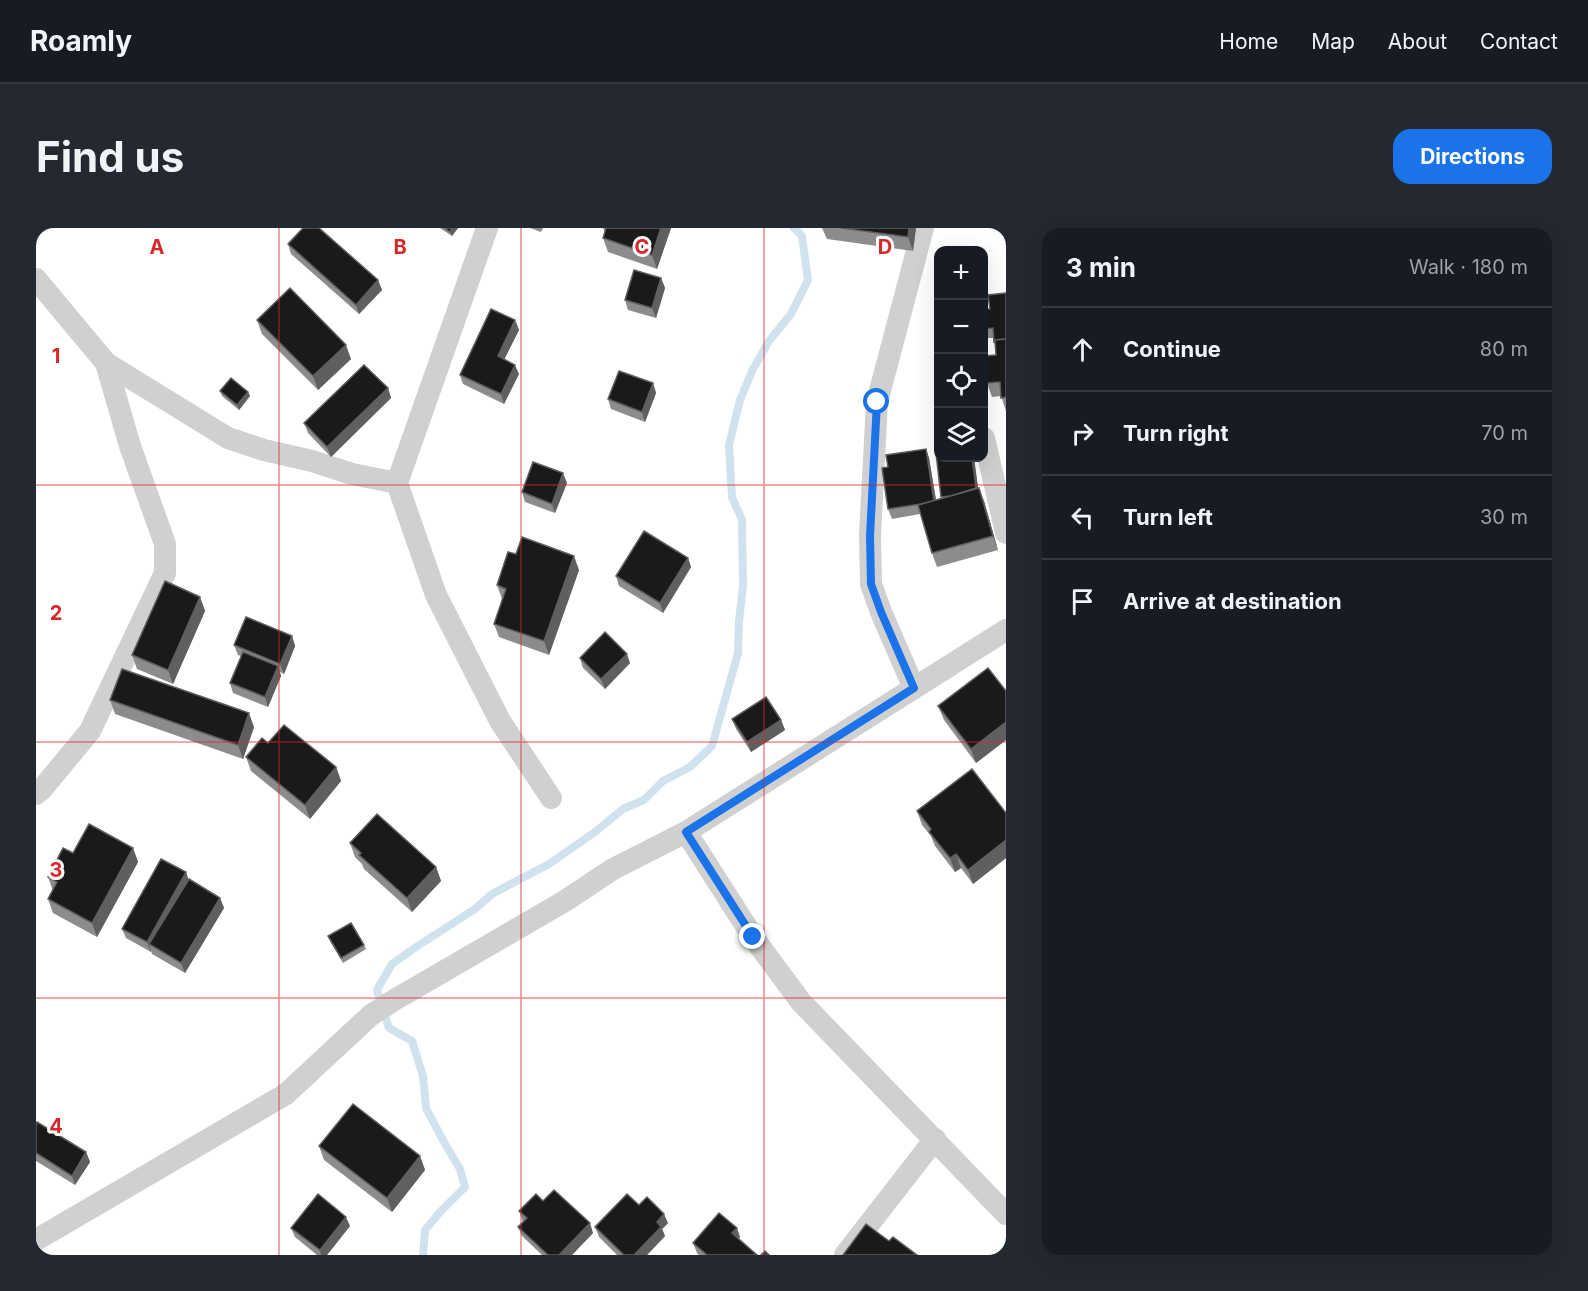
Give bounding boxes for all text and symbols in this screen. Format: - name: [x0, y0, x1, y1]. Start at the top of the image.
- text: Roamly: [30, 24, 132, 58]
- text: Home: [1219, 29, 1278, 54]
- text: Map: [1311, 29, 1355, 54]
- text: About: [1388, 29, 1447, 54]
- text: Contact: [1480, 29, 1558, 54]
- button: Directions: [1393, 129, 1552, 184]
- text: Find us: [36, 131, 184, 182]
- text: A: [150, 235, 165, 259]
- text: B: [393, 235, 407, 259]
- text: C: [635, 235, 649, 259]
- text: D: [878, 235, 892, 259]
- map controls: [934, 246, 988, 462]
- button: +: [934, 246, 988, 300]
- text: 3 min: [1066, 252, 1136, 283]
- text: Walk · 180 m: [1409, 255, 1528, 279]
- button: −: [934, 300, 988, 354]
- icon: ahead: [1066, 333, 1099, 366]
- text: Continue: [1123, 336, 1221, 362]
- text: 80 m: [1480, 337, 1528, 361]
- text: 1: [52, 344, 60, 368]
- button: locate: [934, 354, 988, 408]
- route start: [863, 388, 889, 414]
- button: layers: [934, 408, 988, 462]
- icon: right: [1066, 417, 1099, 450]
- text: Turn right: [1123, 420, 1229, 446]
- text: 70 m: [1481, 421, 1528, 445]
- icon: left: [1066, 501, 1099, 534]
- text: Turn left: [1123, 504, 1213, 530]
- text: 30 m: [1480, 505, 1528, 529]
- icon: arrive: [1066, 585, 1099, 618]
- text: Arrive at destination: [1123, 588, 1342, 614]
- text: 2: [50, 601, 62, 625]
- text: 3: [50, 858, 62, 882]
- route end: [739, 923, 765, 949]
- text: 4: [49, 1114, 63, 1138]

